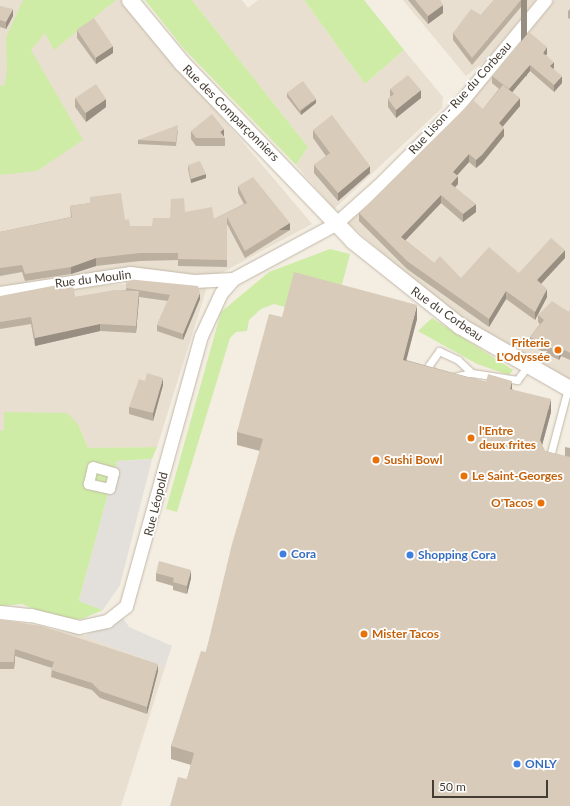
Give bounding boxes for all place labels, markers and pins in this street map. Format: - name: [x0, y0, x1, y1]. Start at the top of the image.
- place label: Friterie L'Odyssée: [496, 336, 550, 364]
- marker: Friterie L'Odyssée: [553, 345, 563, 355]
- place label: l'Entre deux frites: [479, 424, 536, 452]
- marker: l'Entre deux frites: [466, 433, 476, 443]
- place label: Sushi Bowl: [384, 453, 442, 467]
- marker: Sushi Bowl: [371, 455, 381, 465]
- place label: Le Saint-Georges: [472, 469, 563, 483]
- marker: Le Saint-Georges: [459, 471, 469, 481]
- place label: O'Tacos: [491, 496, 533, 510]
- marker: O'Tacos: [536, 498, 546, 508]
- place label: Cora: [291, 547, 316, 561]
- place label: Shopping Cora: [418, 548, 496, 562]
- marker: Cora: [278, 549, 288, 559]
- marker: Shopping Cora: [405, 550, 415, 560]
- place label: Mister Tacos: [372, 627, 440, 641]
- marker: Mister Tacos: [359, 629, 369, 639]
- place label: ONLY: [525, 757, 557, 771]
- marker: ONLY: [512, 759, 522, 769]

